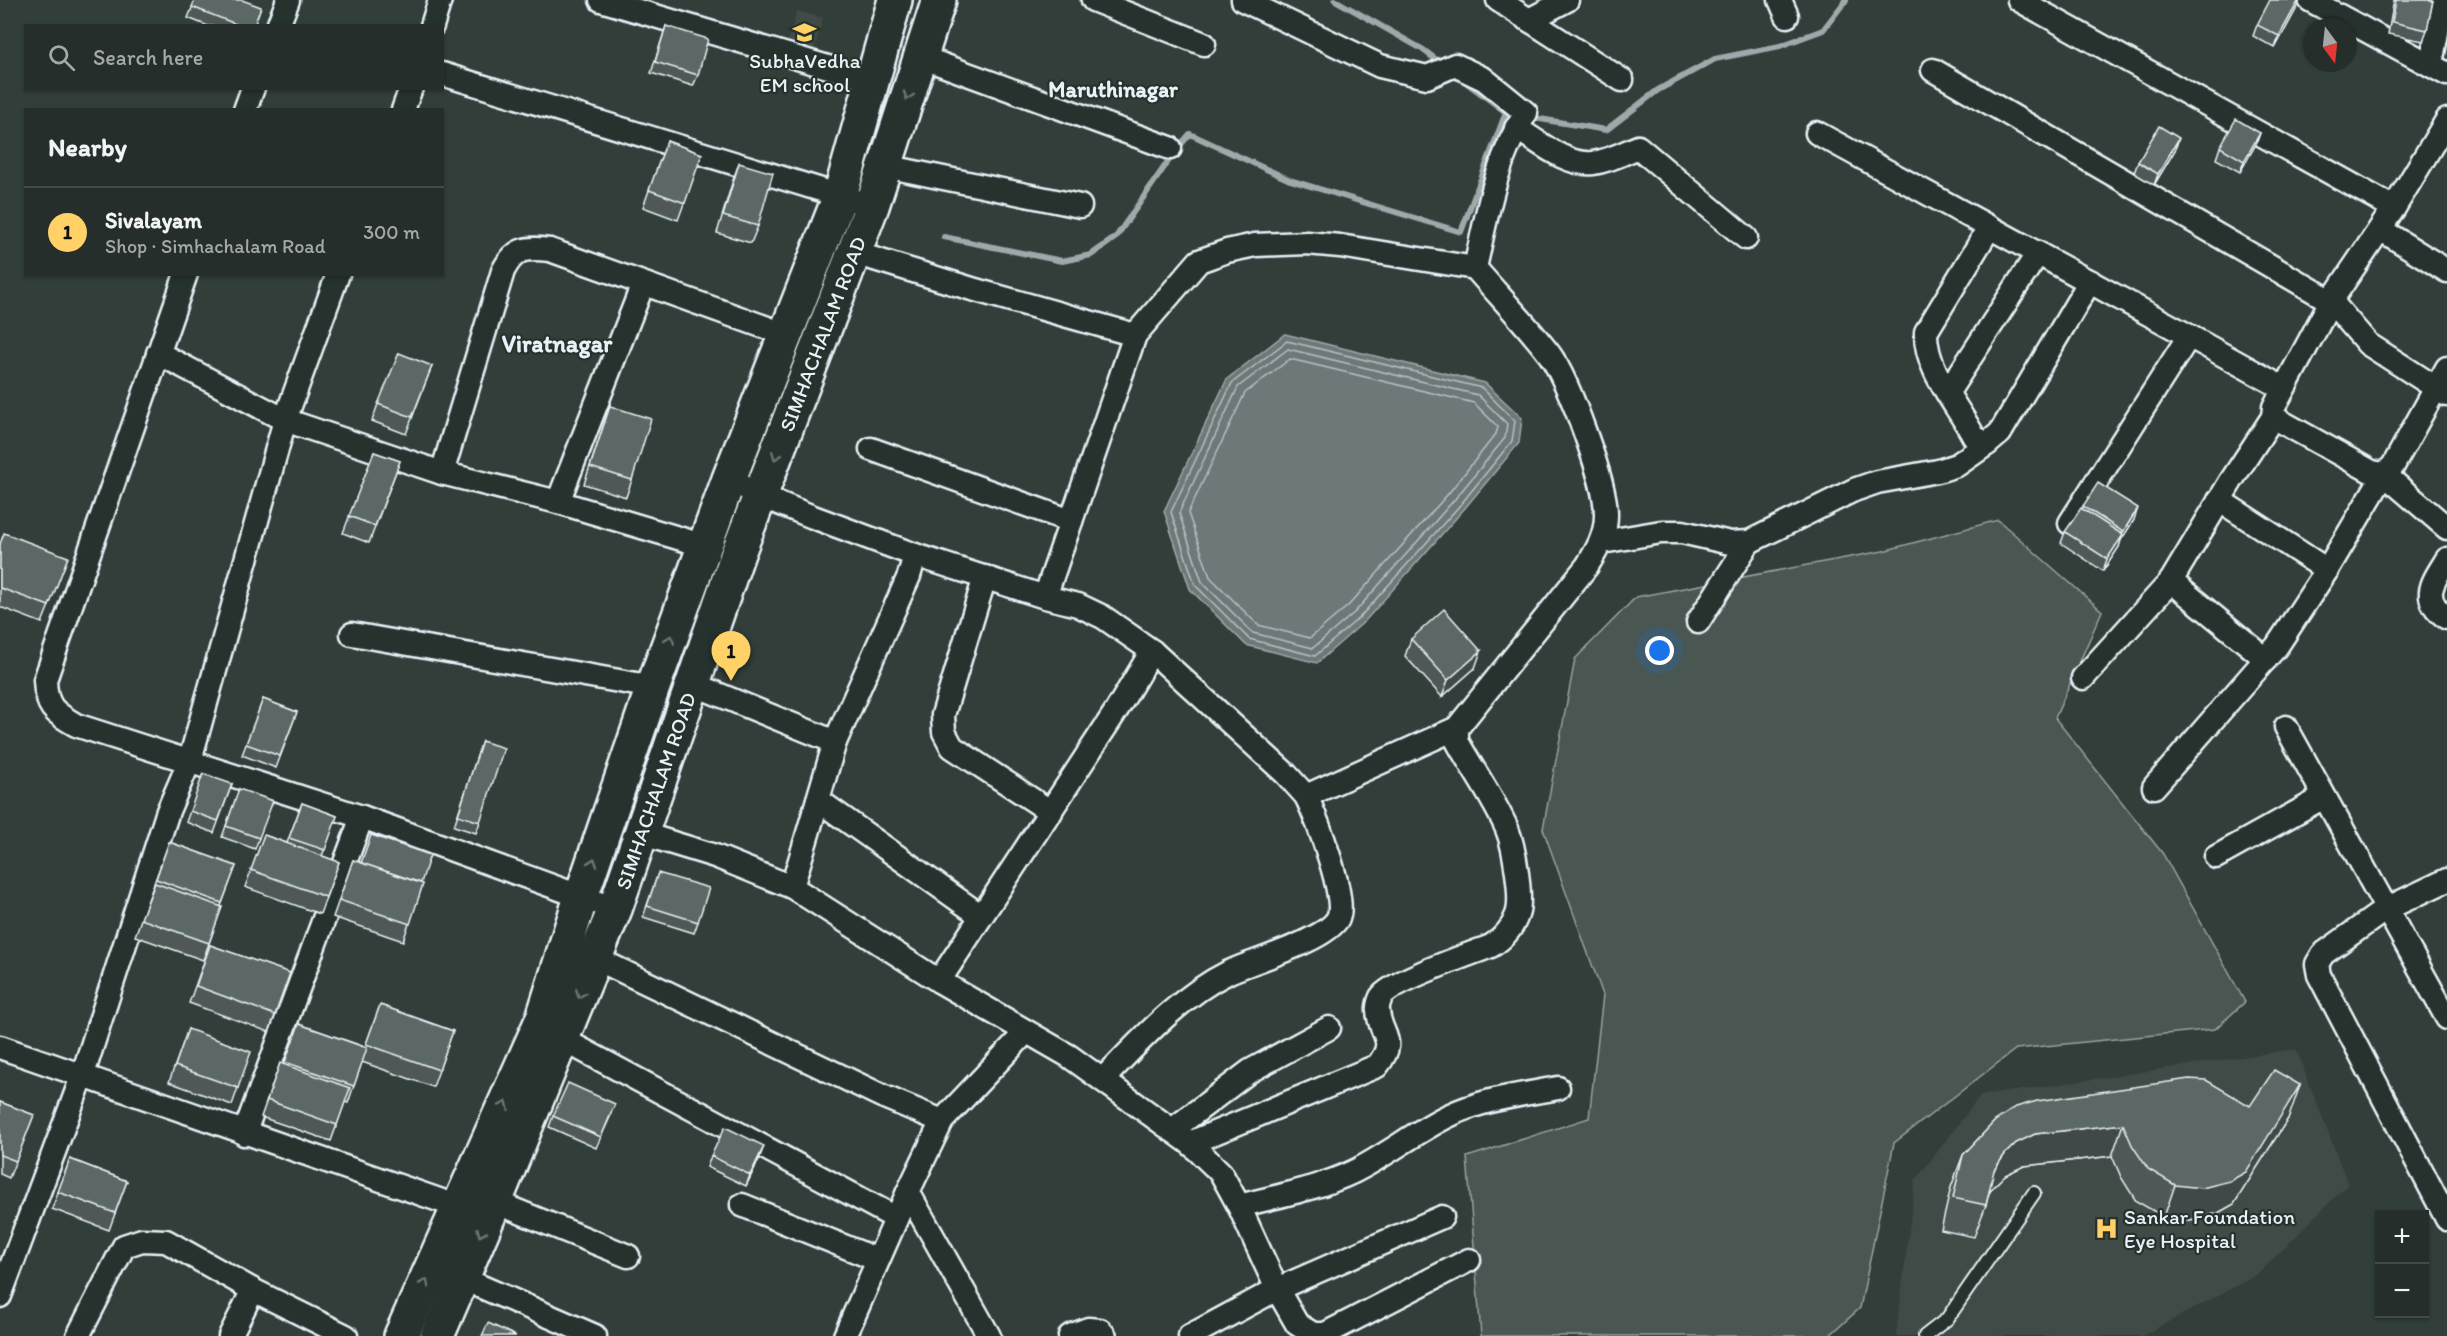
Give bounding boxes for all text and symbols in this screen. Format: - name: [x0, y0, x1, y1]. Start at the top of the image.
- north arrow: [2303, 18, 2357, 72]
- school or university icon: SubhaVedha EM school: [792, 20, 818, 46]
- search box: [24, 24, 444, 90]
- icon: search: [45, 41, 78, 74]
- text: Search here: [93, 44, 203, 71]
- place label: SubhaVedha EM school: [749, 48, 861, 97]
- district label: Maruthinagar: [1048, 76, 1179, 103]
- one-way arrow: [903, 90, 915, 101]
- text: Nearby: [48, 131, 127, 163]
- text: Sivalayam: [105, 207, 202, 234]
- text: 1: [63, 220, 72, 244]
- text: 300 m: [363, 220, 420, 244]
- street label: SIMHACHALAM ROAD: [774, 233, 871, 435]
- text: Shop · Simhachalam Road: [105, 234, 326, 258]
- district label: Viratnagar: [502, 329, 613, 359]
- one-way arrow: [771, 450, 783, 461]
- pin: 1: [712, 632, 750, 681]
- one-way arrow: [663, 634, 676, 644]
- your location: [1645, 636, 1674, 665]
- street label: SIMHACHALAM ROAD: [610, 689, 701, 893]
- one-way arrow: [585, 858, 598, 868]
- one-way arrow: [575, 988, 587, 999]
- one-way arrow: [497, 1100, 509, 1111]
- place label: Sankar Foundation Eye Hospital: [2124, 1204, 2295, 1253]
- map controls: [2375, 1210, 2429, 1318]
- button: +: [2375, 1210, 2429, 1264]
- hospital icon: Sankar Foundation Eye Hospital: [2093, 1216, 2119, 1242]
- one-way arrow: [476, 1226, 488, 1237]
- button: −: [2375, 1264, 2429, 1318]
- one-way arrow: [418, 1278, 430, 1289]

